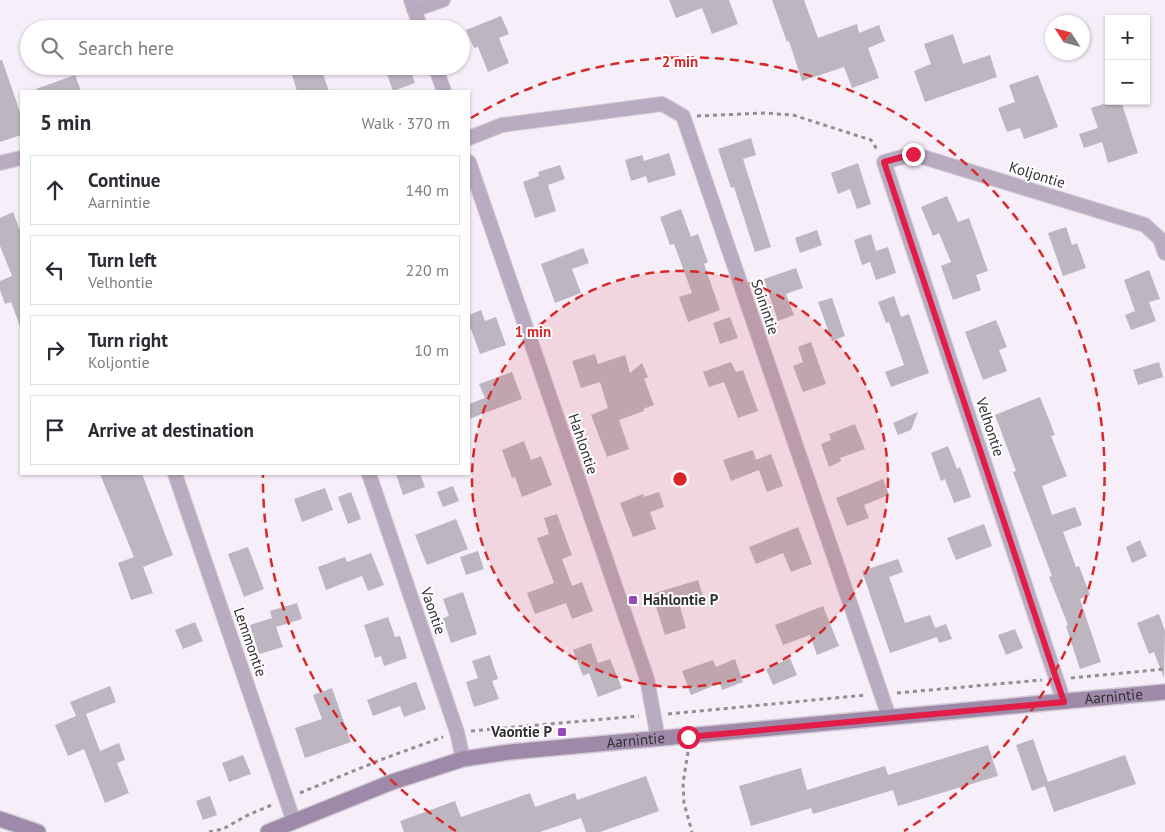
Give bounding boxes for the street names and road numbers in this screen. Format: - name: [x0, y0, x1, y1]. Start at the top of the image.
- street label: Koljontie: [1007, 157, 1068, 192]
- street label: Soinintie: [747, 277, 784, 337]
- street label: Velhontie: [972, 394, 1009, 459]
- street label: Hahlontie: [564, 411, 603, 477]
- street label: Vaontie: [416, 584, 450, 637]
- street label: Lemmontie: [230, 605, 271, 679]
- street label: Aarnintie: [1084, 684, 1144, 708]
- street label: Aarnintie: [606, 728, 666, 752]

